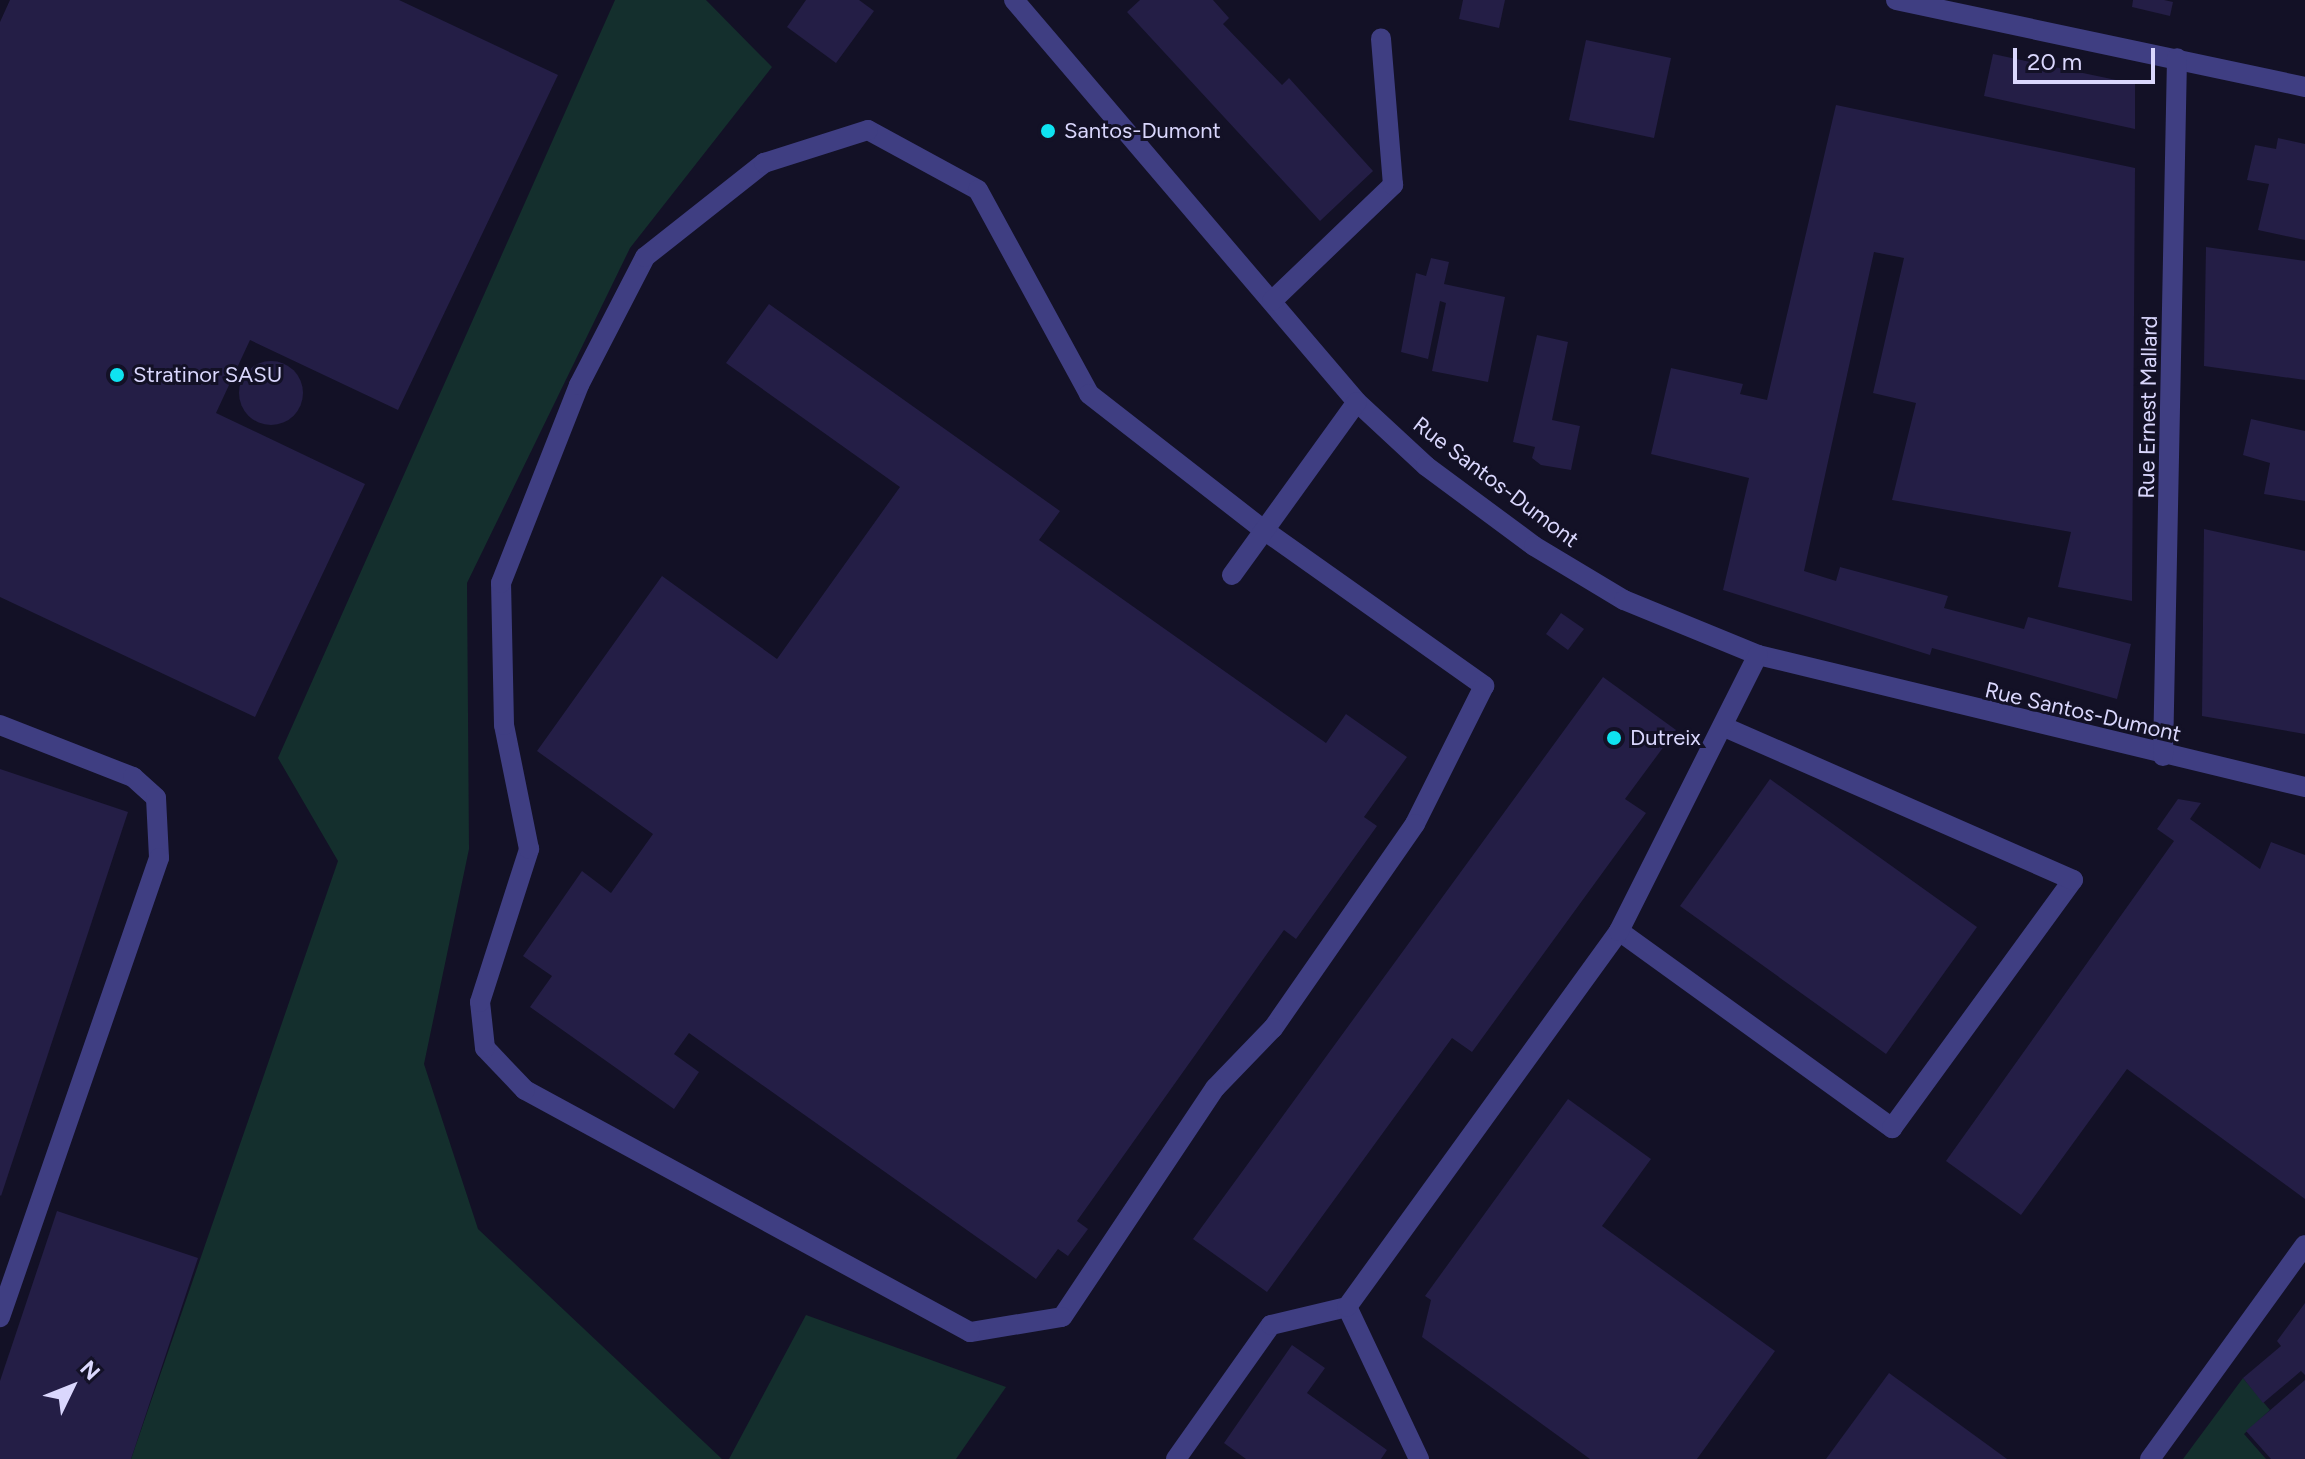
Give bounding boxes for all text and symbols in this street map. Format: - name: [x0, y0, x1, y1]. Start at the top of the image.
- scale bar: [2017, 32, 2159, 82]
- text: 20 m: [2027, 47, 2082, 76]
- place label: Santos-Dumont: [1064, 118, 1221, 144]
- marker: Santos-Dumont: [1039, 122, 1057, 140]
- street label: Rue Ernest Mallard: [2133, 315, 2163, 499]
- place label: Stratinor SASU: [133, 362, 282, 388]
- marker: Stratinor SASU: [108, 366, 126, 384]
- street label: Rue Santos-Dumont: [1408, 411, 1584, 553]
- street label: Rue Santos-Dumont: [1982, 677, 2184, 747]
- place label: Dutreix: [1630, 725, 1701, 751]
- marker: Dutreix: [1605, 729, 1623, 747]
- north arrow: [32, 1347, 112, 1427]
- text: N: [74, 1355, 106, 1386]

